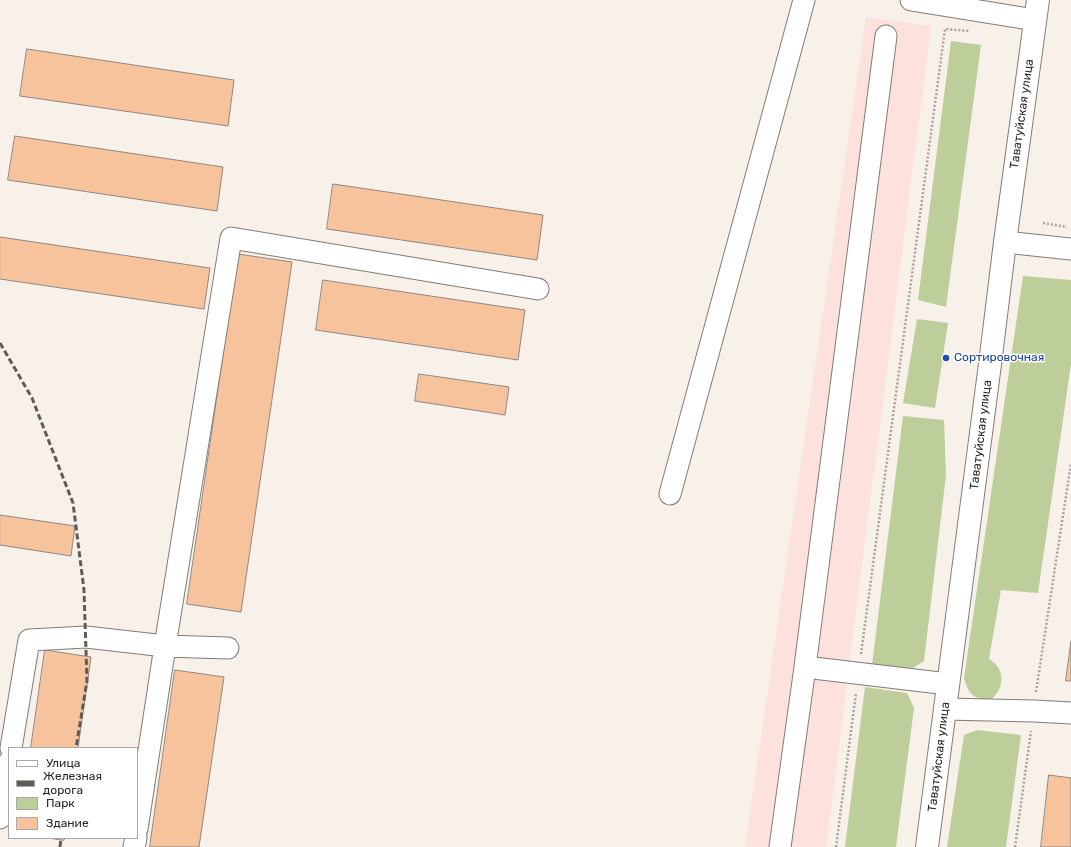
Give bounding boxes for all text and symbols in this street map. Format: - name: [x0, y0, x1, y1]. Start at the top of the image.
- street label: Таватуйская улица: [1007, 58, 1037, 170]
- place label: Сортировочная: [954, 351, 1044, 365]
- marker: Сортировочная: [941, 353, 951, 363]
- street label: Таватуйская улица: [967, 379, 995, 491]
- street label: Таватуйская улица: [925, 701, 953, 813]
- legend: [8, 747, 138, 839]
- text: Улица: [46, 756, 80, 770]
- text: Железная дорога: [43, 769, 102, 797]
- text: Парк: [46, 796, 75, 810]
- text: Здание: [46, 816, 89, 830]

